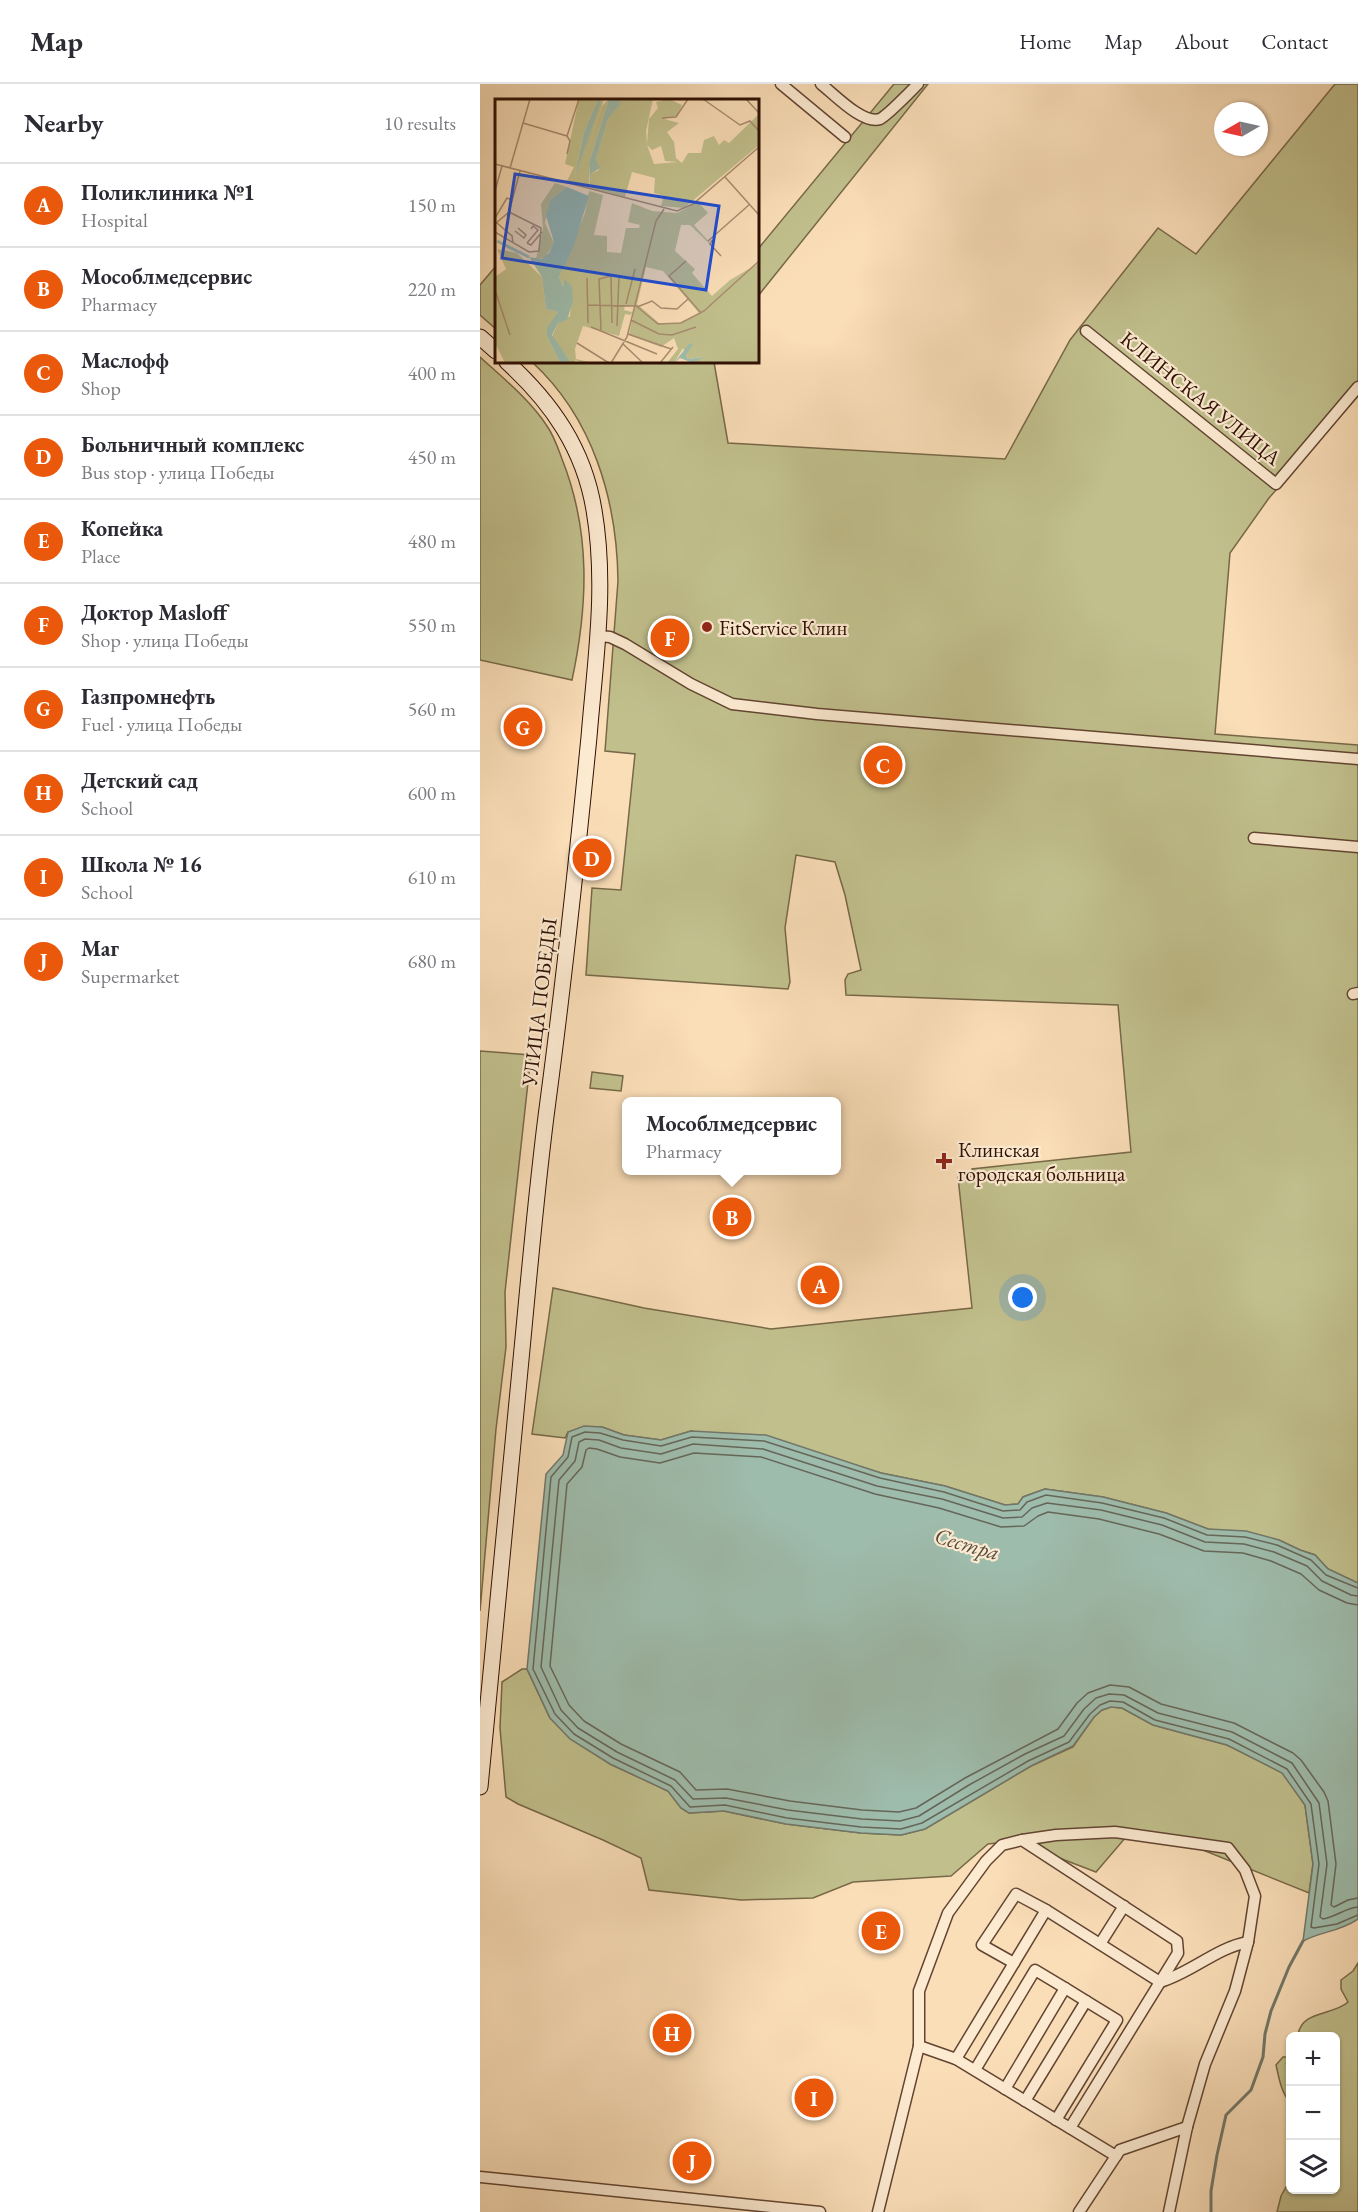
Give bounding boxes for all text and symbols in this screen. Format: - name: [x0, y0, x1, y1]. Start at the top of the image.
- text: Map: [30, 23, 83, 59]
- text: Home: [1019, 28, 1071, 55]
- text: Map: [1104, 28, 1142, 55]
- text: About: [1175, 28, 1228, 55]
- text: Contact: [1261, 28, 1328, 55]
- inset map: [495, 99, 759, 363]
- north arrow: [1214, 102, 1268, 156]
- text: Nearby: [24, 106, 104, 140]
- text: 10 results: [384, 110, 456, 136]
- text: Поликлиника №1: [81, 178, 255, 207]
- text: A: [36, 192, 51, 218]
- text: 150 m: [408, 192, 456, 218]
- text: Hospital: [81, 207, 148, 233]
- text: Мособлмедсервис: [81, 262, 252, 291]
- text: B: [37, 276, 50, 302]
- text: 220 m: [408, 276, 456, 302]
- text: Pharmacy: [81, 291, 157, 317]
- street label: КЛИНСКАЯ УЛИЦА: [1115, 325, 1287, 471]
- text: Маслофф: [81, 346, 169, 375]
- text: C: [36, 360, 51, 386]
- text: 400 m: [408, 360, 456, 386]
- text: Shop: [81, 375, 121, 401]
- text: Больничный комплекс: [81, 430, 304, 459]
- text: D: [36, 444, 51, 470]
- text: 450 m: [408, 444, 456, 470]
- text: Bus stop · улица Победы: [81, 459, 275, 485]
- text: Копейка: [81, 514, 163, 543]
- text: E: [38, 528, 49, 554]
- text: 480 m: [408, 528, 456, 554]
- text: Place: [81, 543, 120, 569]
- text: Доктор Masloff: [81, 598, 227, 627]
- text: F: [38, 612, 49, 638]
- text: 550 m: [408, 612, 456, 638]
- place label: FitService Клин: [719, 614, 847, 641]
- pin: F: [650, 616, 690, 660]
- marker: FitService Клин: [700, 620, 714, 634]
- text: Shop · улица Победы: [81, 627, 249, 653]
- text: Газпромнефть: [81, 682, 215, 711]
- text: G: [36, 696, 51, 722]
- text: 560 m: [408, 696, 456, 722]
- pin: G: [504, 704, 543, 750]
- text: Fuel · улица Победы: [81, 711, 242, 737]
- pin: C: [864, 742, 902, 788]
- text: Детский сад: [81, 766, 198, 795]
- text: H: [35, 780, 52, 806]
- text: 600 m: [408, 780, 456, 806]
- text: School: [81, 795, 133, 821]
- pin: D: [572, 836, 612, 880]
- text: Школа № 16: [81, 850, 202, 879]
- text: I: [40, 864, 47, 890]
- text: 610 m: [408, 864, 456, 890]
- text: School: [81, 879, 133, 905]
- street label: УЛИЦА ПОБЕДЫ: [515, 916, 563, 1089]
- text: Маг: [81, 934, 119, 963]
- text: J: [40, 948, 47, 974]
- text: 680 m: [408, 948, 456, 974]
- text: Supermarket: [81, 963, 179, 989]
- popup: [622, 1097, 841, 1175]
- text: Мособлмедсервис: [646, 1109, 817, 1138]
- place label: Клинская городская больница: [958, 1136, 1126, 1187]
- text: Pharmacy: [646, 1138, 722, 1164]
- marker: Клинская городская больница: [935, 1152, 953, 1170]
- pin: B: [712, 1194, 752, 1240]
- pin: A: [800, 1262, 840, 1308]
- your location: [1008, 1283, 1037, 1312]
- water label: Сестра: [931, 1521, 1003, 1567]
- pin: E: [862, 1908, 900, 1954]
- pin: H: [652, 2010, 692, 2056]
- map controls: [1286, 2032, 1340, 2194]
- button: +: [1286, 2032, 1340, 2086]
- pin: I: [794, 2076, 834, 2120]
- button: −: [1286, 2086, 1340, 2140]
- pin: J: [672, 2138, 712, 2184]
- button: layers: [1286, 2140, 1340, 2194]

